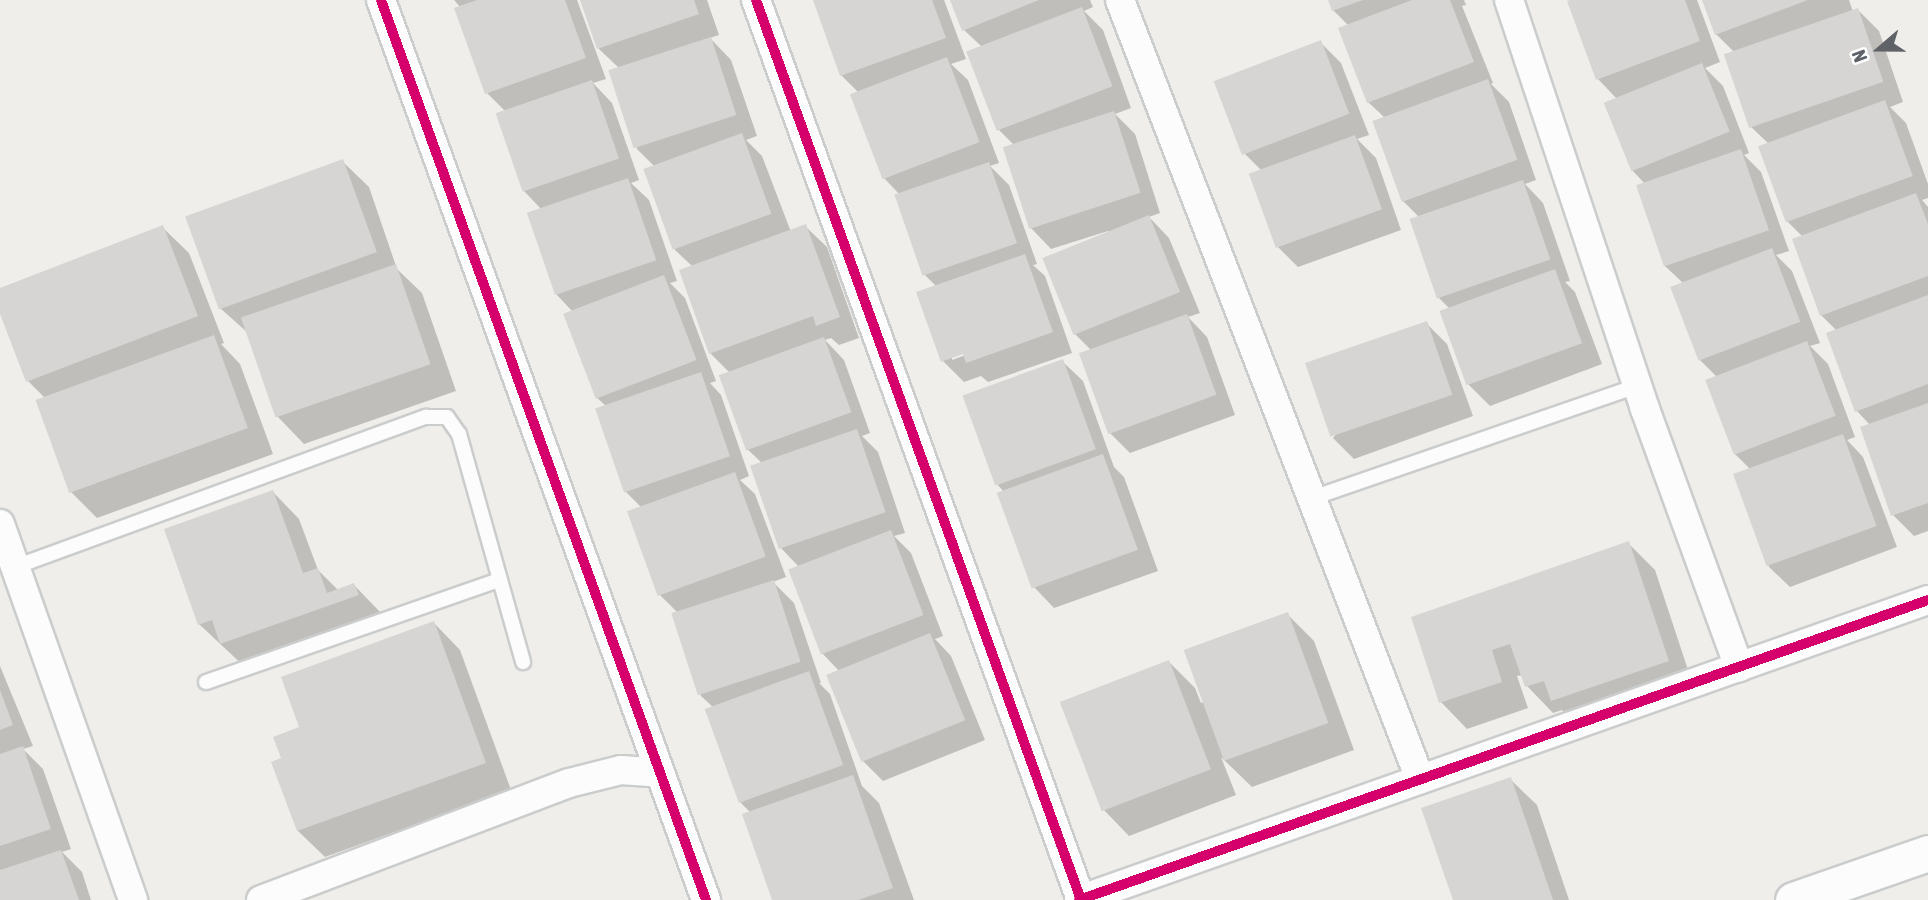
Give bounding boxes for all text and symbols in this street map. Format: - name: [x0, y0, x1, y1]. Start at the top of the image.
- north arrow: [1844, 14, 1914, 84]
- text: N: [1847, 47, 1872, 65]

